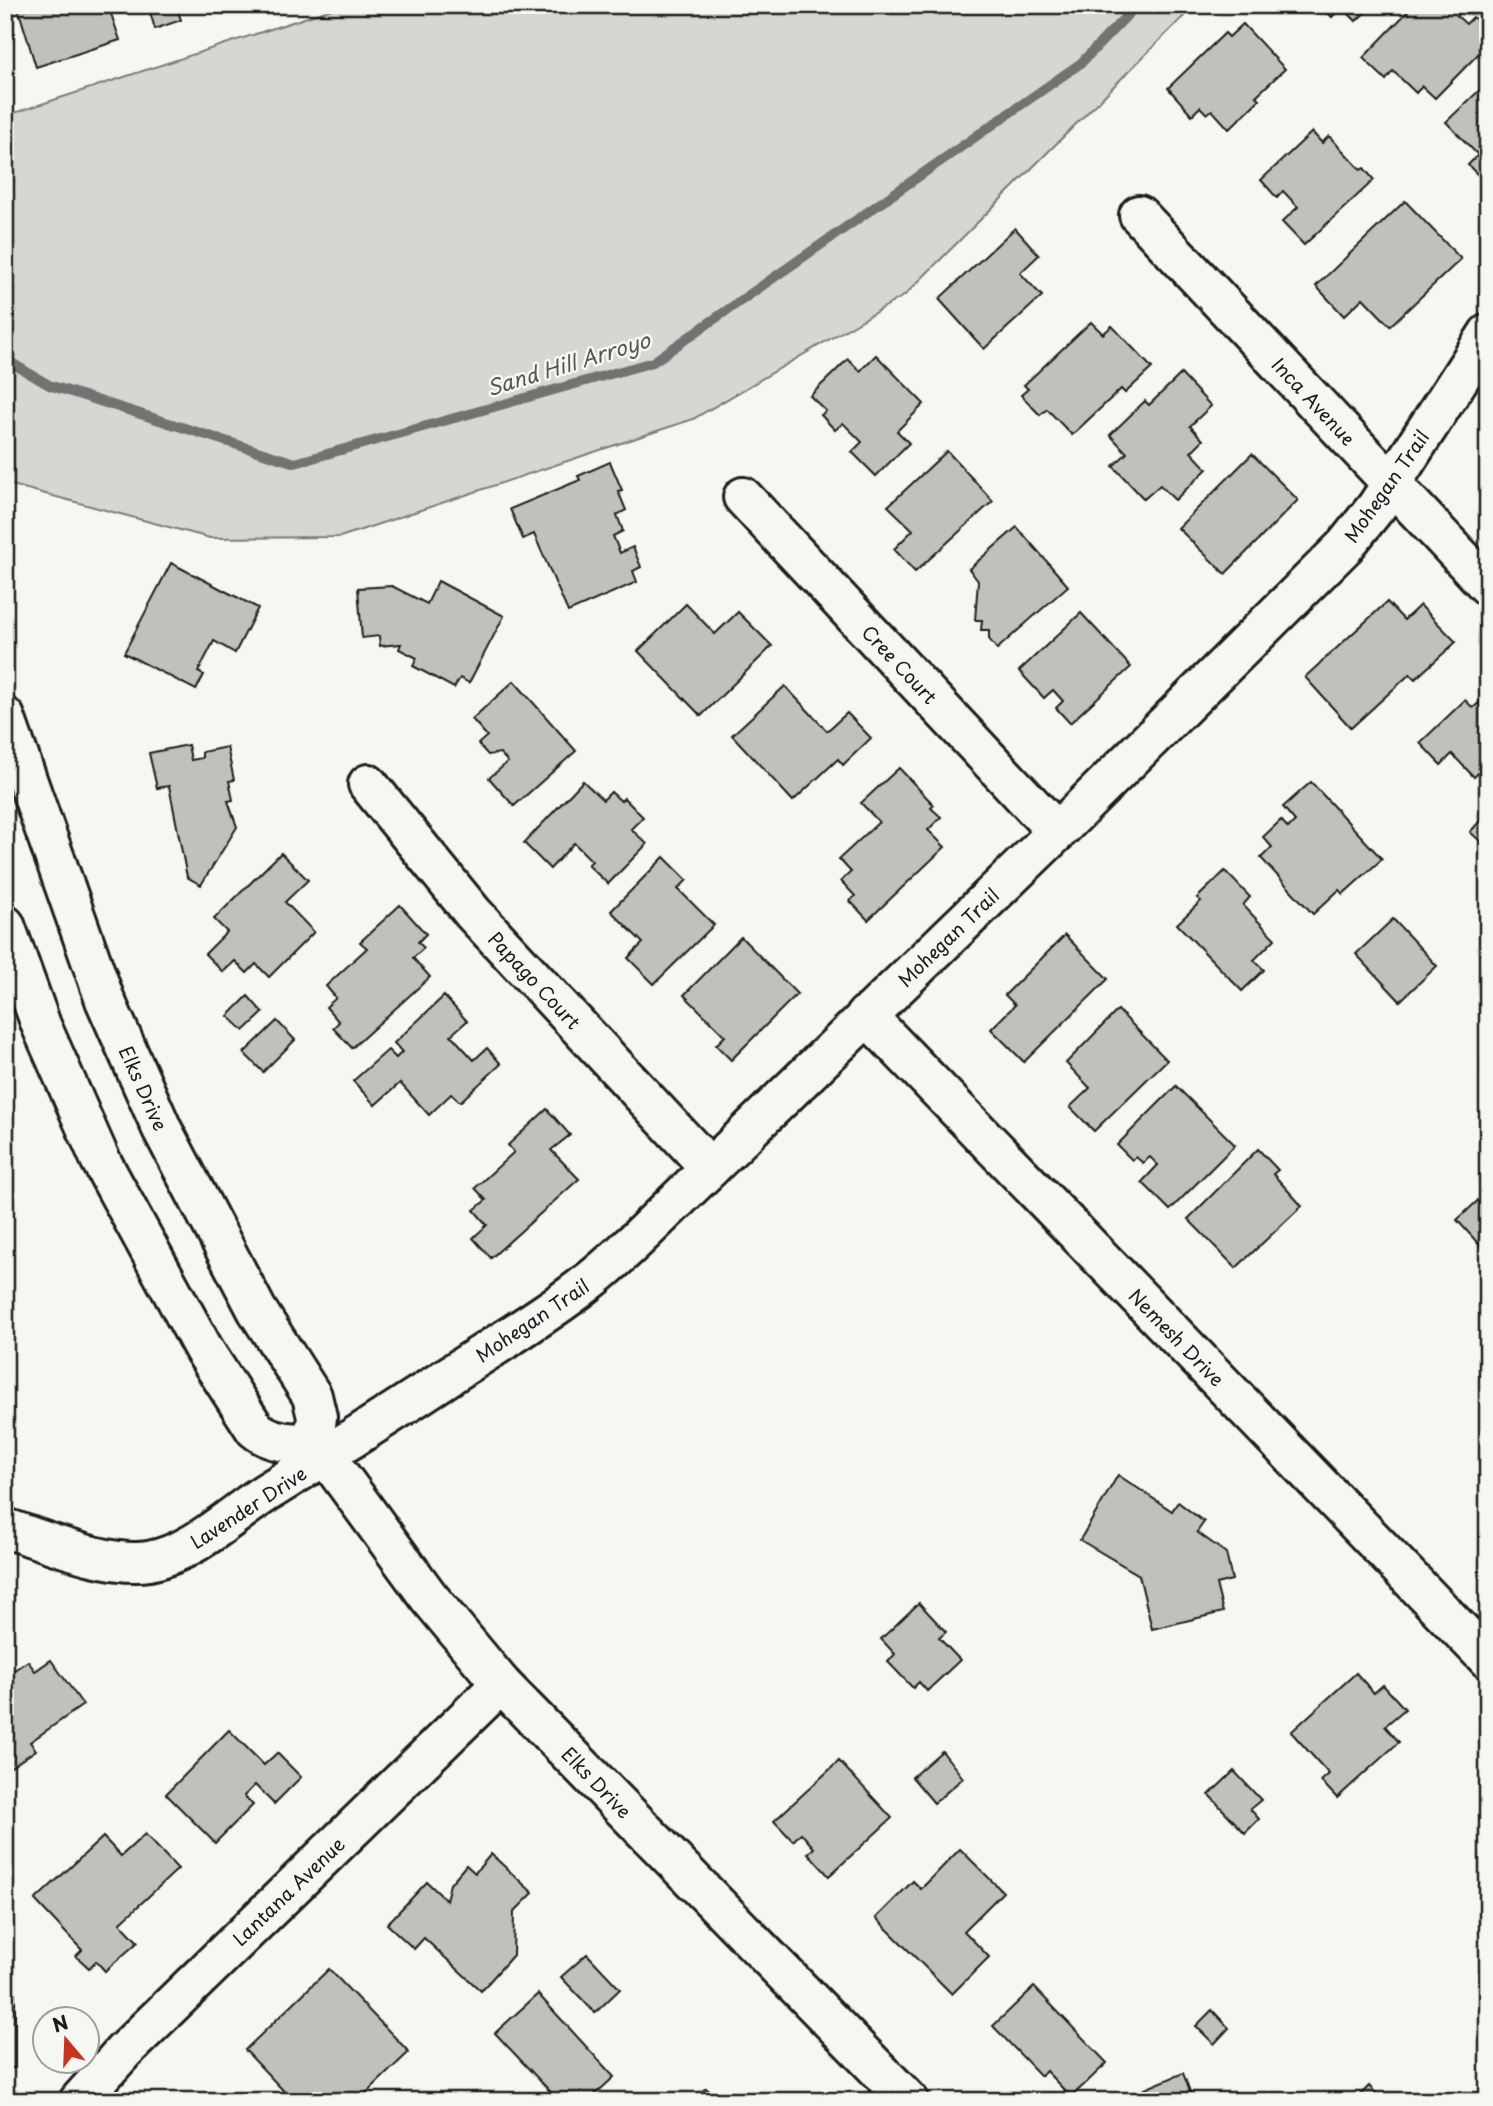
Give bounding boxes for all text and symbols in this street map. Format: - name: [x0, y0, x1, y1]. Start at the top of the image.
- water label: Sand Hill Arroyo: [482, 323, 655, 403]
- street label: Inca Avenue: [1266, 351, 1362, 451]
- street label: Mohegan Trail: [1337, 424, 1435, 548]
- street label: Cree Court: [856, 618, 944, 710]
- street label: Mohegan Trail: [891, 881, 1005, 993]
- street label: Papago Court: [482, 925, 588, 1035]
- street label: Elks Drive: [113, 1041, 175, 1135]
- street label: Mohegan Trail: [470, 1272, 594, 1368]
- street label: Nemesh Drive: [1123, 1282, 1231, 1392]
- street label: Lavender Drive: [184, 1459, 312, 1555]
- street label: Elks Drive: [556, 1740, 638, 1824]
- street label: Lantana Avenue: [226, 1830, 350, 1952]
- north arrow: [32, 2004, 102, 2074]
- text: N: [48, 2007, 72, 2039]

